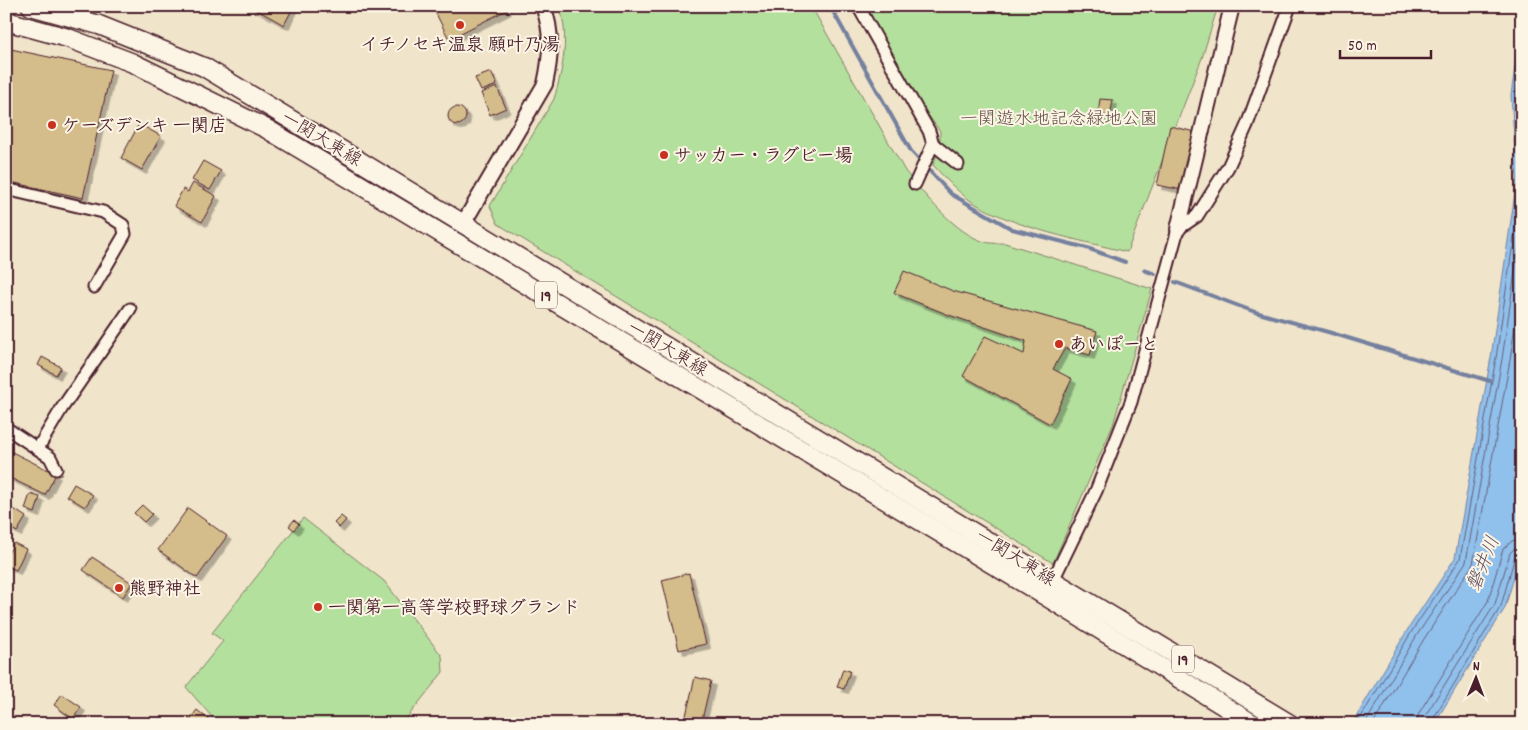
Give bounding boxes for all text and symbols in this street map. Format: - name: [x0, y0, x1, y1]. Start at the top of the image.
- marker: イチノセキ温泉 願叶乃湯: [454, 19, 466, 31]
- scale bar: [1340, 28, 1432, 60]
- place label: イチノセキ温泉 願叶乃湯: [360, 34, 560, 59]
- text: 50 m: [1348, 36, 1377, 58]
- street label: 一関大東線: [276, 106, 366, 174]
- park label: 一関遊水地記念緑地公園: [960, 108, 1158, 133]
- place label: ケーズデンキ 一関店: [62, 115, 227, 140]
- marker: ケーズデンキ 一関店: [46, 119, 58, 131]
- place label: サッカー・ラグビー場: [674, 145, 853, 170]
- marker: サッカー・ラグビー場: [658, 149, 670, 161]
- road number: 19: [535, 282, 557, 308]
- street label: 一関大東線: [622, 316, 712, 384]
- place label: あいぽーと: [1069, 334, 1159, 359]
- marker: あいぽーと: [1053, 338, 1065, 350]
- street label: 一関大東線: [970, 525, 1059, 594]
- water label: 磐井川: [1462, 533, 1508, 596]
- place label: 熊野神社: [129, 578, 201, 603]
- marker: 熊野神社: [113, 582, 125, 594]
- place label: 一関第一高等学校野球グランド: [328, 597, 580, 622]
- marker: 一関第一高等学校野球グランド: [312, 601, 324, 613]
- road number: 19: [1172, 646, 1194, 672]
- north arrow: [1450, 652, 1500, 702]
- text: N: [1473, 657, 1480, 677]

